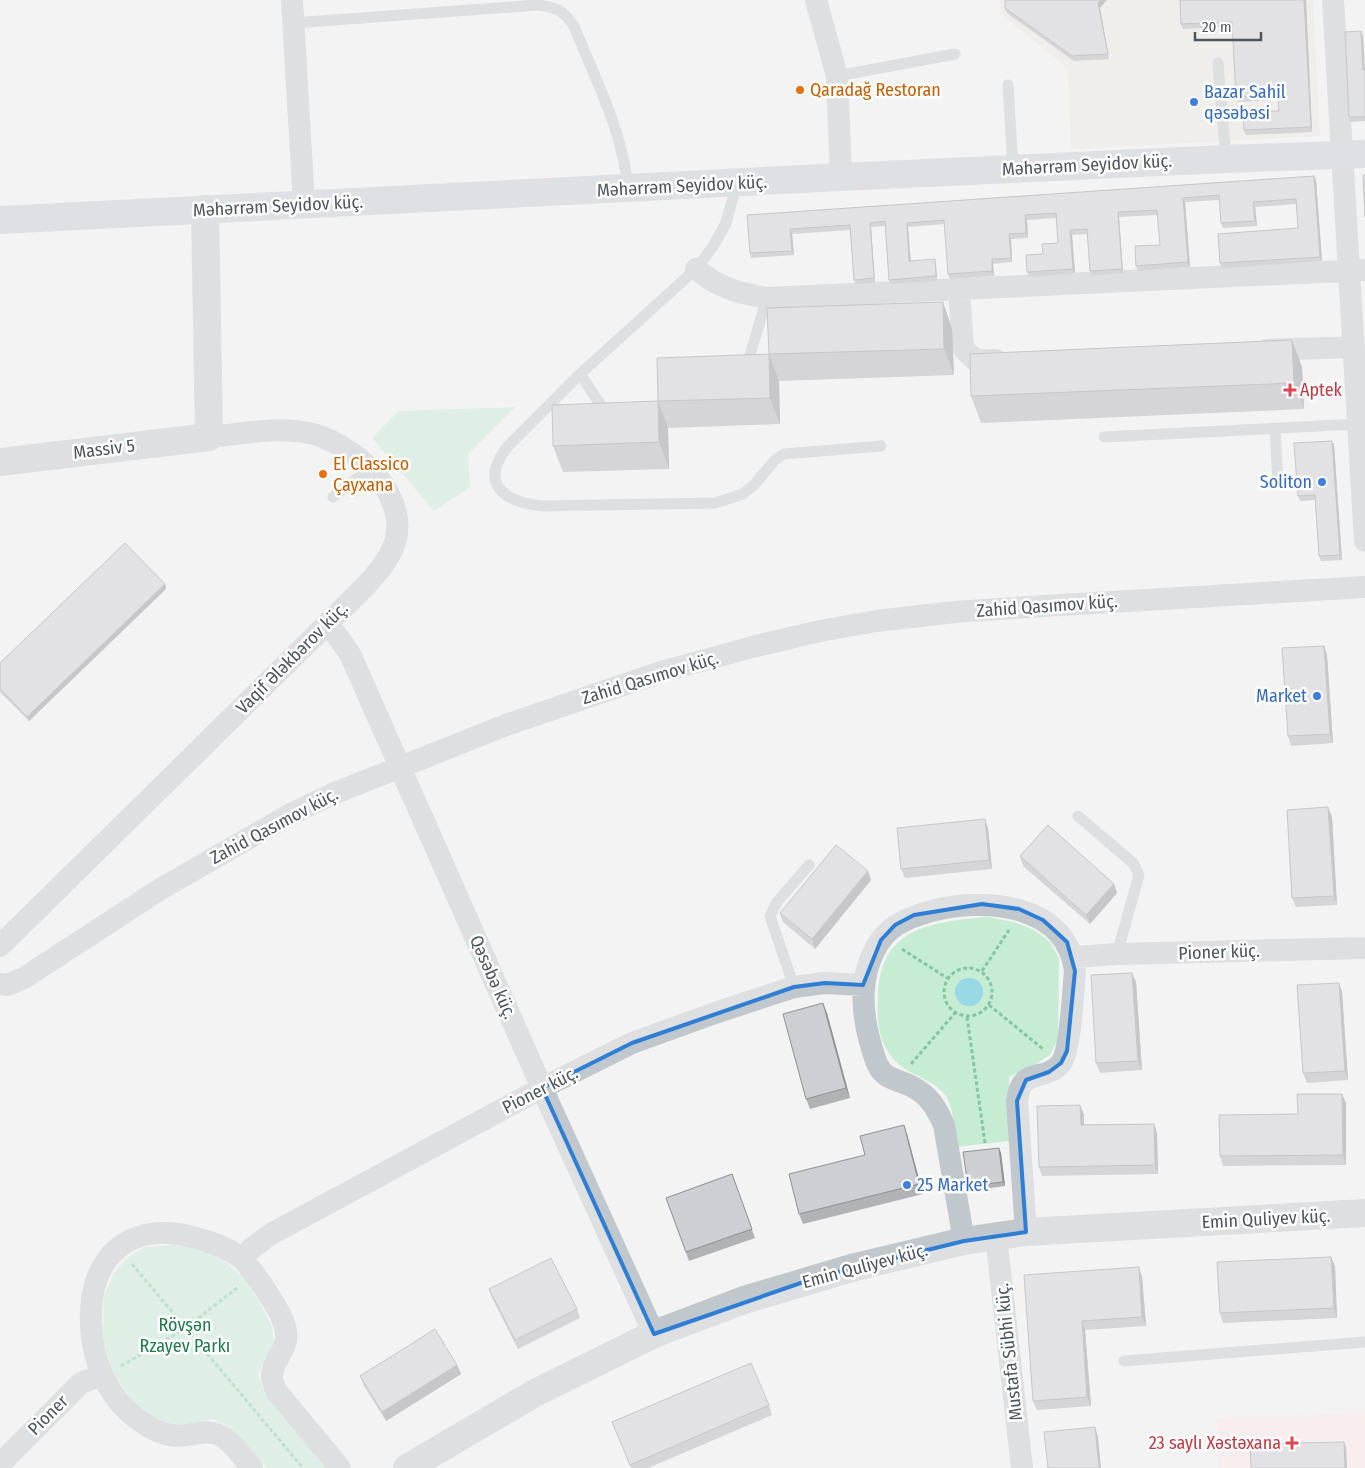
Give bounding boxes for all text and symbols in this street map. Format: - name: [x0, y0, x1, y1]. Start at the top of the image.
- scale bar: [1195, 10, 1261, 42]
- text: 20 m: [1202, 18, 1232, 36]
- place label: Qaradağ Restoran: [810, 79, 941, 101]
- place label: Bazar Sahil qəsəbəsi: [1204, 81, 1286, 124]
- marker: Qaradağ Restoran: [794, 84, 806, 96]
- marker: Bazar Sahil qəsəbəsi: [1188, 96, 1200, 108]
- street label: Məhərrəm Seyidov küç.: [1001, 150, 1173, 180]
- street label: Məhərrəm Seyidov küç.: [596, 171, 768, 201]
- street label: Məhərrəm Seyidov küç.: [192, 191, 364, 221]
- place label: Aptek: [1300, 379, 1343, 401]
- marker: Aptek: [1284, 384, 1296, 396]
- street label: Massiv 5: [72, 434, 136, 464]
- place label: El Classico Çayxana: [333, 453, 409, 496]
- marker: El Classico Çayxana: [317, 468, 329, 480]
- place label: Soliton: [1260, 471, 1312, 493]
- marker: Soliton: [1316, 476, 1328, 488]
- street label: Zahid Qasımov küç.: [975, 590, 1119, 622]
- street label: Vaqif Ələkbərov küç.: [231, 597, 353, 719]
- street label: Zahid Qasımov küç.: [579, 647, 721, 709]
- place label: Market: [1256, 685, 1307, 707]
- marker: Market: [1311, 690, 1323, 702]
- street label: Zahid Qasımov küç.: [206, 783, 342, 869]
- street label: Qəsəbə küç.: [465, 932, 521, 1022]
- street label: Pioner küç.: [1178, 940, 1260, 964]
- street label: Pioner küç.: [499, 1062, 582, 1118]
- place label: 25 Market: [917, 1174, 988, 1196]
- marker: 25 Market: [901, 1179, 913, 1191]
- street label: Emin Quliyev küç.: [1201, 1205, 1331, 1233]
- street label: Emin Quliyev küç.: [800, 1239, 930, 1293]
- street label: Mustafa Sübhi küç.: [991, 1282, 1027, 1422]
- park label: Rövşən Rzayev Parkı: [140, 1314, 230, 1357]
- street label: Pioner: [23, 1390, 73, 1440]
- place label: 23 saylı Xəstəxana: [1149, 1432, 1281, 1454]
- marker: 23 saylı Xəstəxana: [1285, 1436, 1299, 1450]

